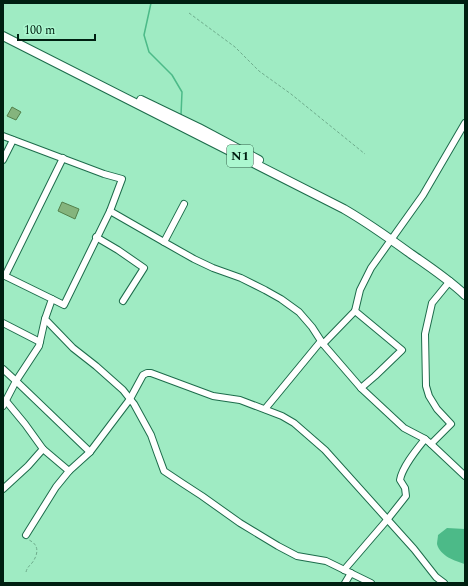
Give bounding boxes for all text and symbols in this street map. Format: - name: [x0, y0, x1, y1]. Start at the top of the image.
- scale bar: [18, 16, 95, 42]
- text: 100 m: [24, 21, 55, 40]
- road number: N1: [227, 145, 253, 167]

